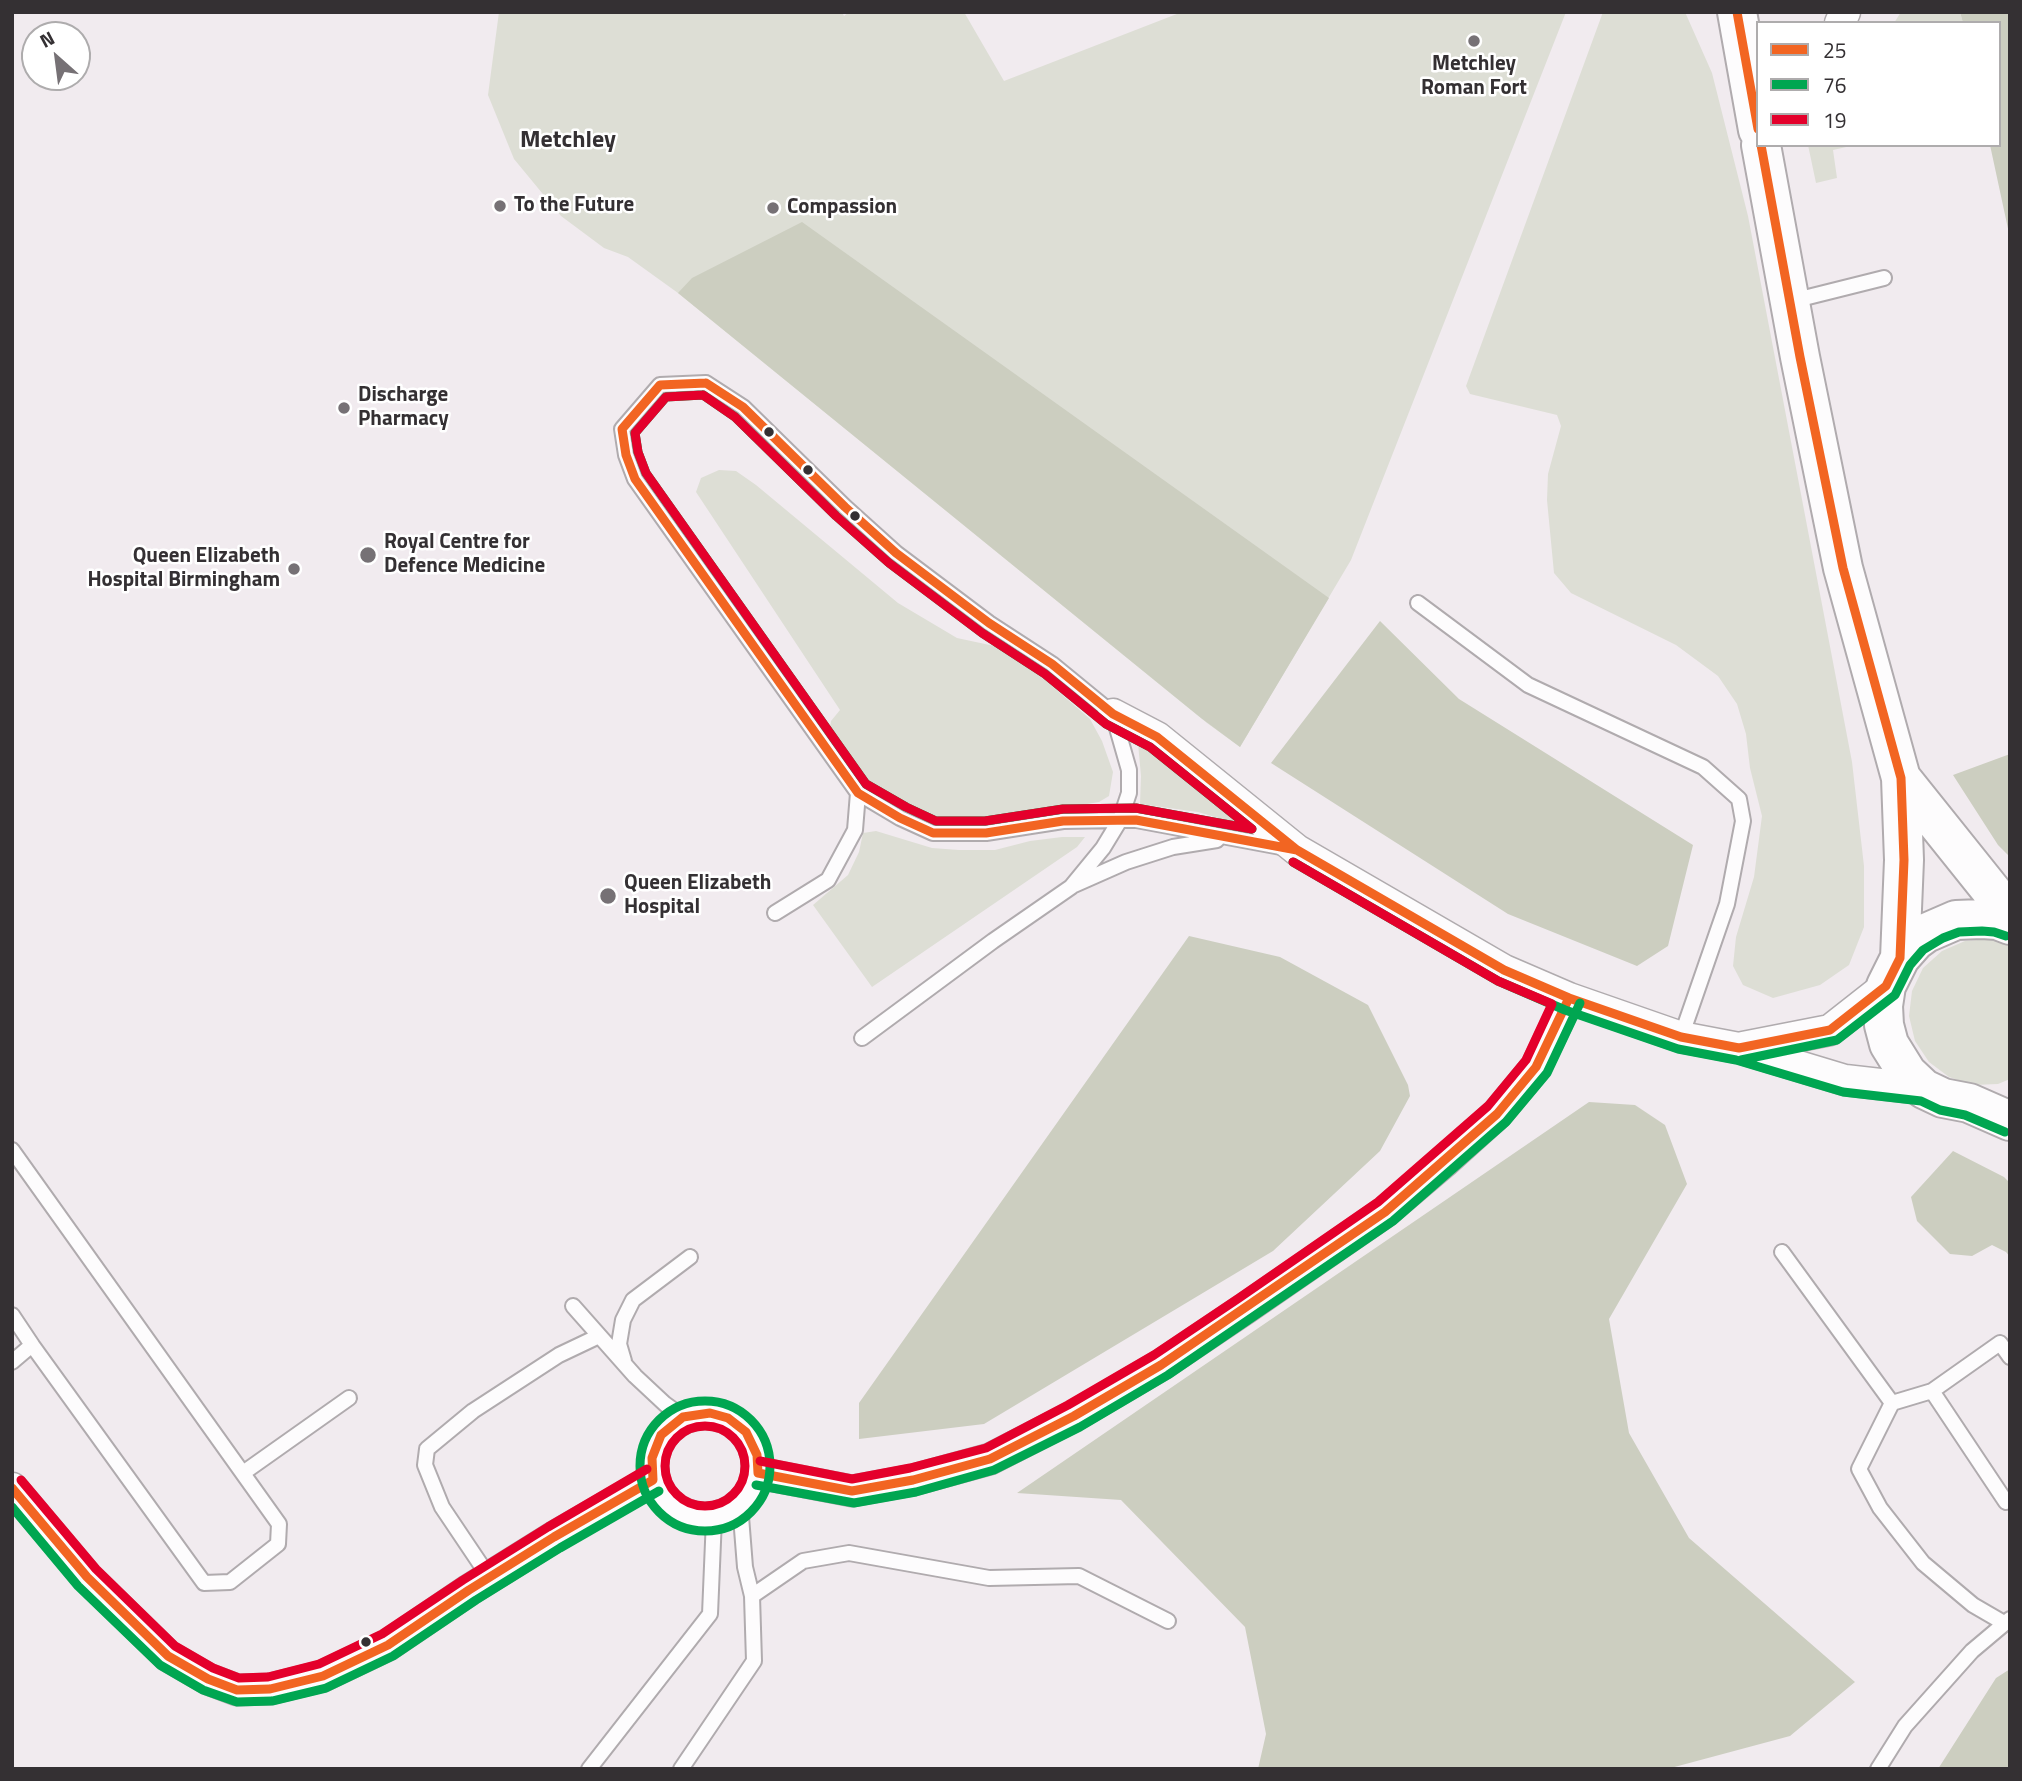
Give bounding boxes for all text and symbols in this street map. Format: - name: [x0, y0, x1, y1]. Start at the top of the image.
- north arrow: [21, 21, 91, 91]
- legend: [1756, 21, 2001, 147]
- text: N: [34, 23, 59, 55]
- marker: Metchley Roman Fort: [1466, 33, 1482, 49]
- text: 25: [1823, 34, 1847, 66]
- place label: Metchley Roman Fort: [1421, 52, 1527, 102]
- text: 76: [1823, 69, 1847, 101]
- text: 19: [1823, 104, 1847, 136]
- district label: Metchley: [520, 127, 616, 155]
- place label: To the Future: [514, 193, 634, 219]
- place label: Compassion: [787, 195, 897, 221]
- marker: To the Future: [492, 198, 508, 214]
- marker: Compassion: [765, 200, 781, 216]
- place label: Discharge Pharmacy: [358, 383, 449, 433]
- marker: Discharge Pharmacy: [336, 400, 352, 416]
- unlabelled marker: [762, 425, 776, 439]
- unlabelled marker: [801, 463, 815, 477]
- unlabelled marker: [848, 509, 862, 523]
- place label: Royal Centre for Defence Medicine: [384, 530, 545, 580]
- place label: Queen Elizabeth Hospital Birmingham: [87, 544, 280, 594]
- marker: Royal Centre for Defence Medicine: [358, 545, 378, 565]
- marker: Queen Elizabeth Hospital Birmingham: [286, 561, 302, 577]
- place label: Queen Elizabeth Hospital: [624, 871, 771, 921]
- marker: Queen Elizabeth Hospital: [598, 886, 618, 906]
- unlabelled marker: [359, 1635, 373, 1649]

